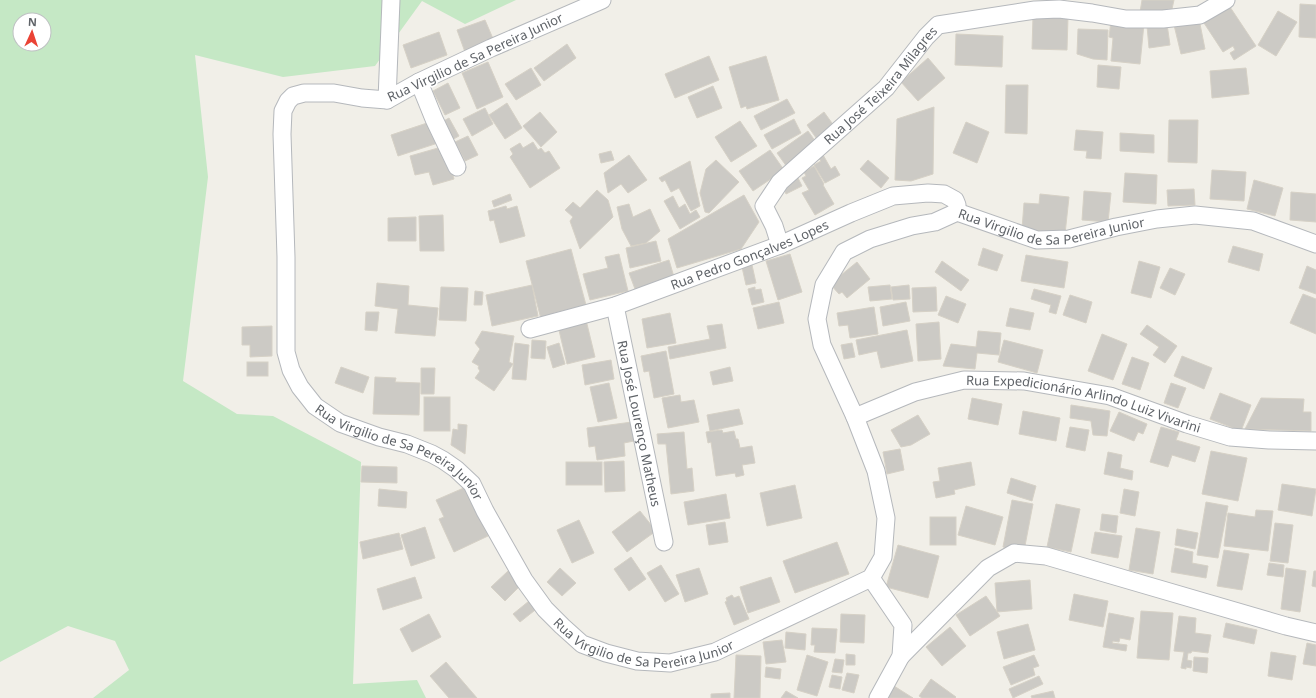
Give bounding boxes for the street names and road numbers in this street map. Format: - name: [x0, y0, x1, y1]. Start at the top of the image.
- street label: Rua Virgilio de Sa Pereira Junior: [384, 8, 566, 106]
- street label: Rua José Teixeira Milagres: [820, 22, 941, 148]
- street label: Rua Virgilio de Sa Pereira Junior: [956, 204, 1147, 249]
- street label: Rua Pedro Gonçalves Lopes: [668, 215, 831, 294]
- street label: Rua José Lourenço Matheus: [613, 339, 665, 508]
- street label: Rua Expedicionário Arlindo Luiz Vivarini: [966, 371, 1203, 437]
- street label: Rua Virgilio de Sa Pereira Junior: [312, 400, 488, 504]
- street label: Rua Virgilio de Sa Pereira Junior: [550, 614, 737, 672]

